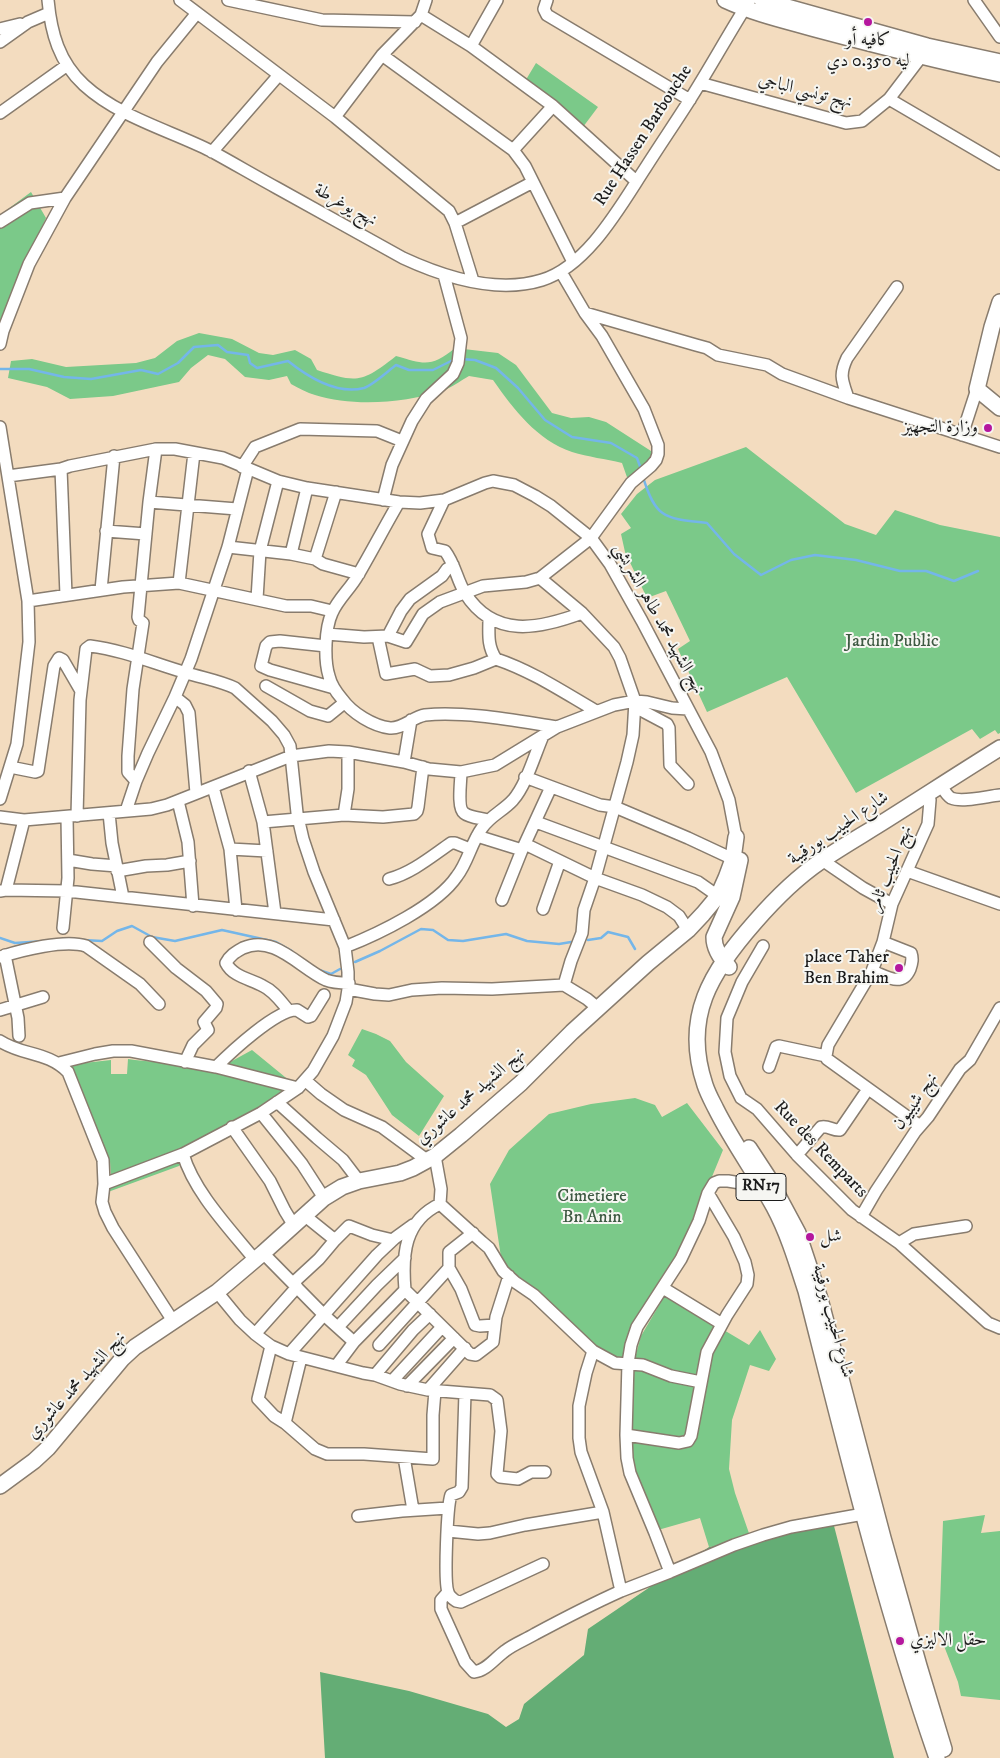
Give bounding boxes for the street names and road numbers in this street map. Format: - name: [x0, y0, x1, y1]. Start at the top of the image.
- street label: Rue Hassen Barbouche: [590, 61, 698, 211]
- street label: نهج تونسي الباجي: [756, 70, 854, 114]
- street label: نهج يوغرطة: [310, 180, 380, 232]
- street label: نهج الشهيد محمد طاهر الشريشي: [607, 540, 709, 698]
- street label: شارع الحبيب بورقيبة: [785, 787, 893, 871]
- street label: نهج الحبيب ثامر: [864, 823, 918, 915]
- street label: نهج الشهيد محمد عاشوري: [412, 1044, 530, 1150]
- street label: نهج شيبيون: [889, 1069, 943, 1135]
- street label: Rue des Remparts: [768, 1097, 872, 1203]
- road number: RN17: [736, 1174, 786, 1200]
- street label: شارع الحبيب بورقيبة: [806, 1262, 858, 1380]
- street label: نهج الشهيد محمد عاشوري: [23, 1328, 131, 1444]

